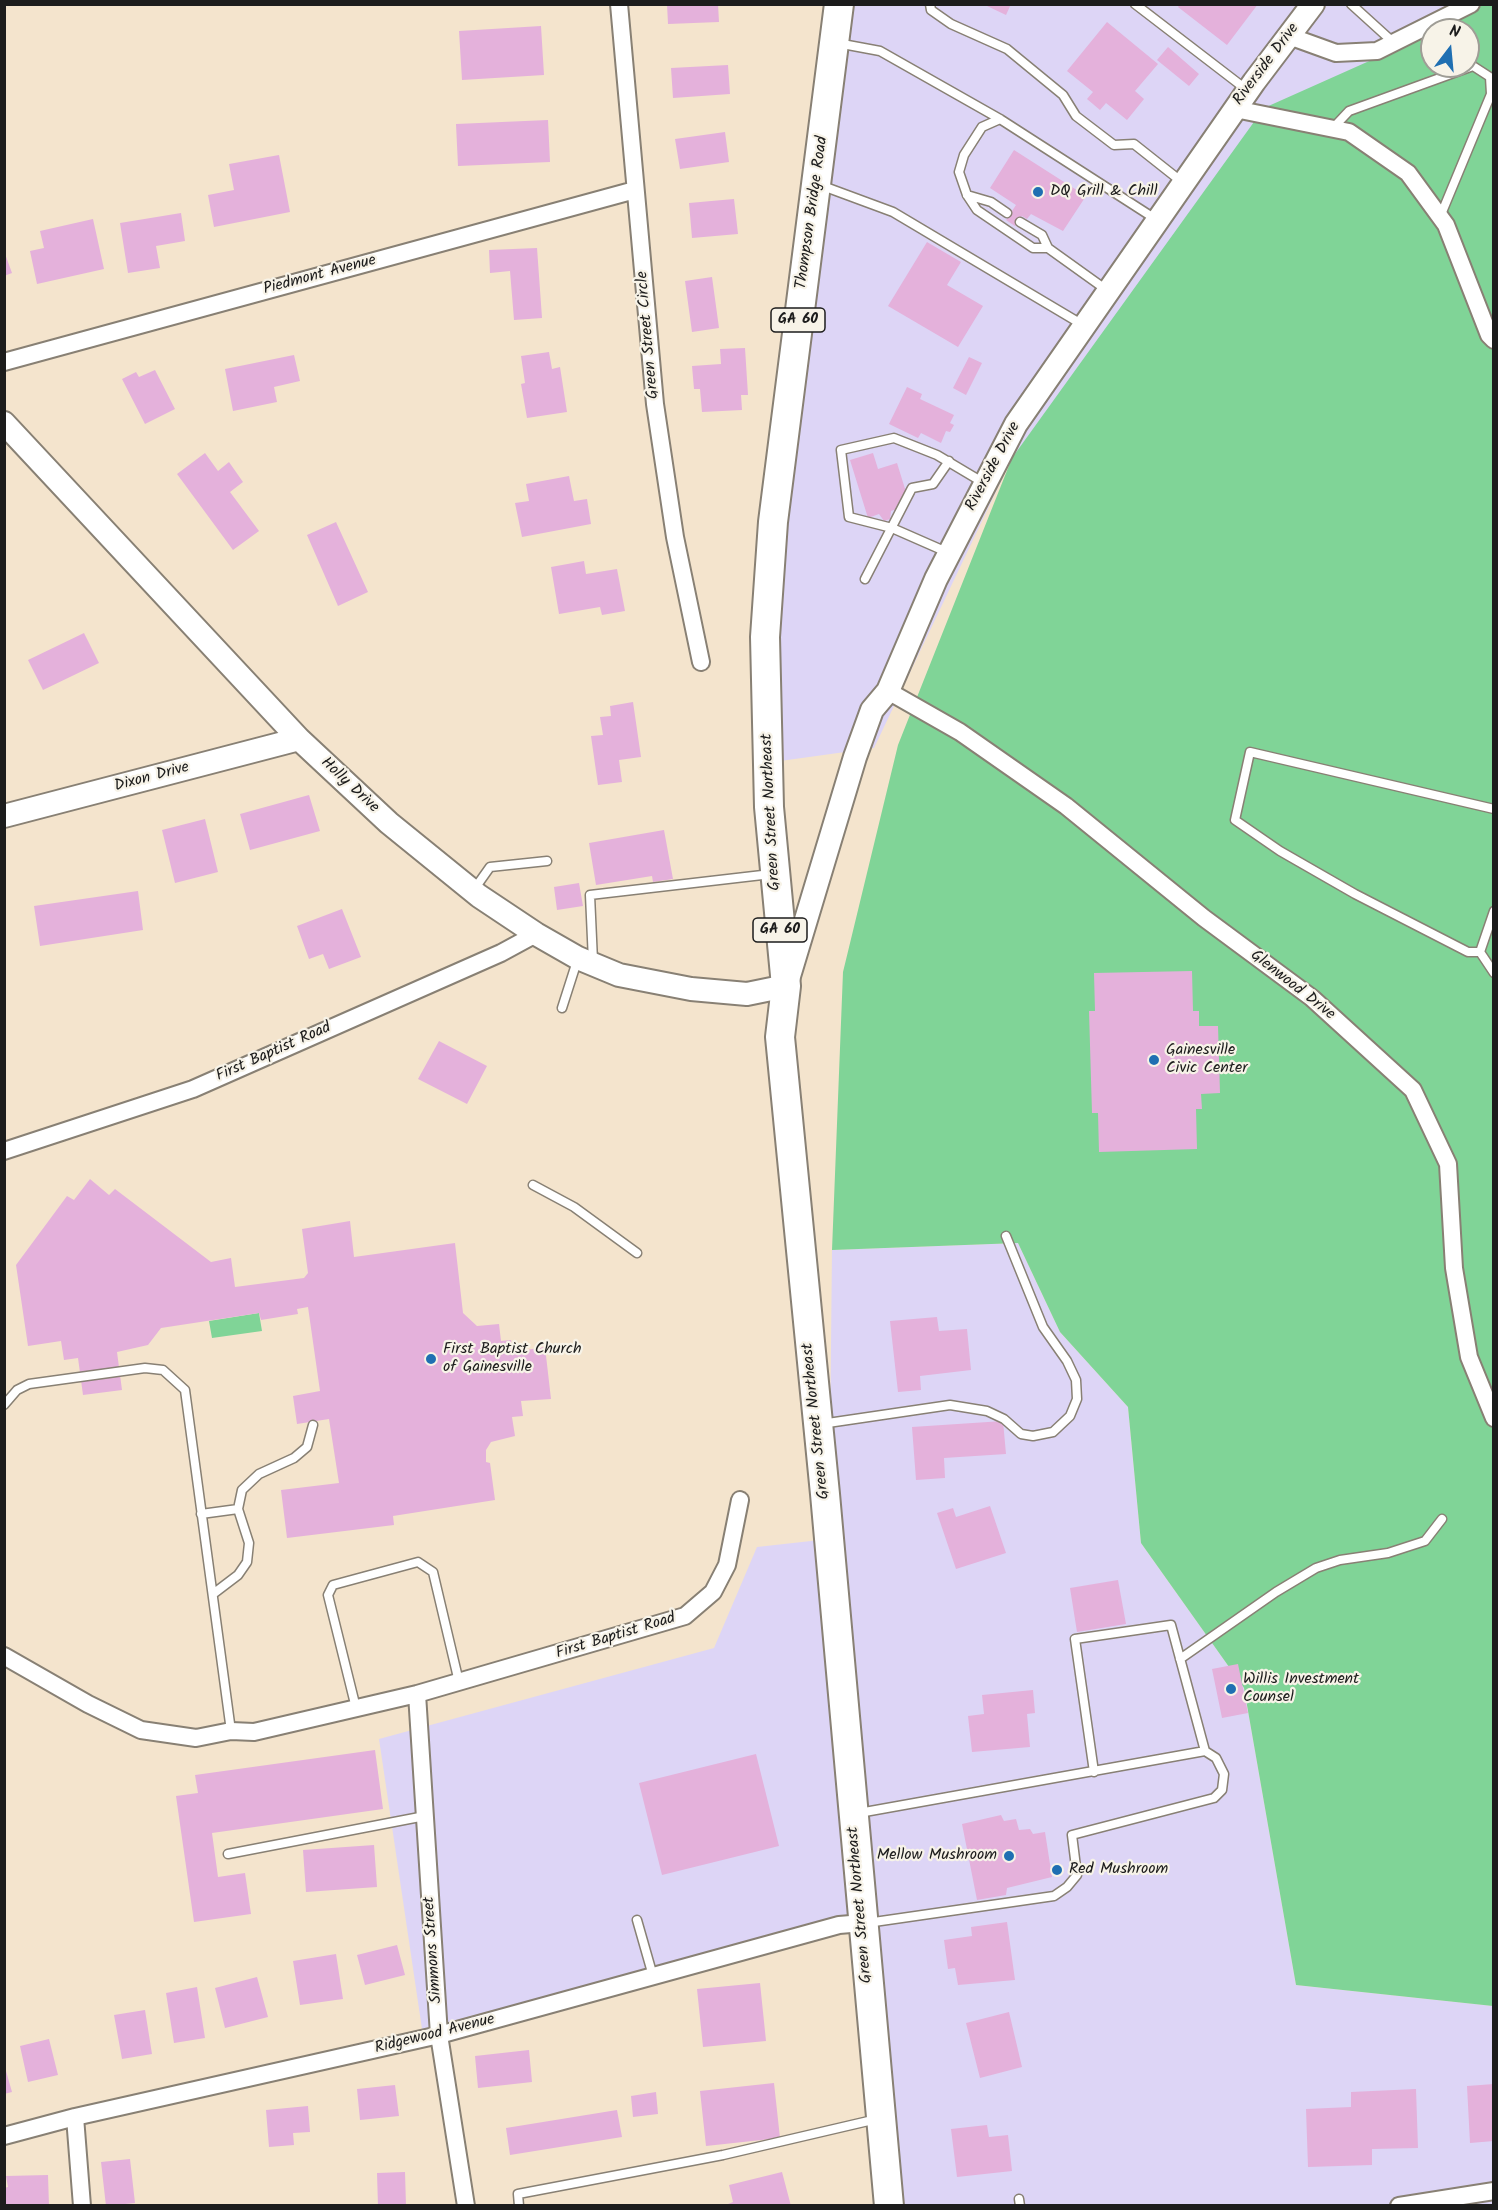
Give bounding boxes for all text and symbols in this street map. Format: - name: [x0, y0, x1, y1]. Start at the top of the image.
- north arrow: [1420, 18, 1480, 78]
- text: N: [1446, 19, 1463, 46]
- street label: Riverside Drive: [1230, 20, 1304, 110]
- street label: Thompson Bridge Road: [793, 135, 833, 291]
- place label: DQ Grill & Chill: [1050, 182, 1158, 202]
- marker: DQ Grill & Chill: [1031, 185, 1045, 199]
- street label: Piedmont Avenue: [262, 252, 378, 300]
- street label: Green Street Circle: [634, 270, 664, 400]
- road number: GA 60: [771, 308, 825, 332]
- street label: Riverside Drive: [963, 419, 1025, 515]
- street label: Green Street Northeast: [758, 733, 786, 891]
- street label: Holly Drive: [316, 754, 382, 818]
- street label: Dixon Drive: [113, 759, 191, 797]
- road number: GA 60: [753, 918, 807, 942]
- street label: Glenwood Drive: [1246, 947, 1338, 1025]
- street label: First Baptist Road: [214, 1019, 334, 1087]
- place label: Gainesville Civic Center: [1166, 1041, 1247, 1079]
- marker: Gainesville Civic Center: [1147, 1053, 1161, 1067]
- place label: First Baptist Church of Gainesville: [443, 1340, 582, 1378]
- street label: Green Street Northeast: [799, 1342, 835, 1500]
- marker: First Baptist Church of Gainesville: [424, 1352, 438, 1366]
- street label: First Baptist Road: [554, 1610, 678, 1664]
- place label: Willis Investment Counsel: [1243, 1670, 1359, 1708]
- marker: Willis Investment Counsel: [1224, 1682, 1238, 1696]
- street label: Green Street Northeast: [845, 1826, 877, 1984]
- place label: Mellow Mushroom: [877, 1846, 997, 1866]
- marker: Mellow Mushroom: [1002, 1849, 1016, 1863]
- place label: Red Mushroom: [1069, 1860, 1168, 1880]
- marker: Red Mushroom: [1050, 1863, 1064, 1877]
- street label: Simmons Street: [421, 1896, 447, 2004]
- street label: Ridgewood Avenue: [373, 2011, 497, 2059]

